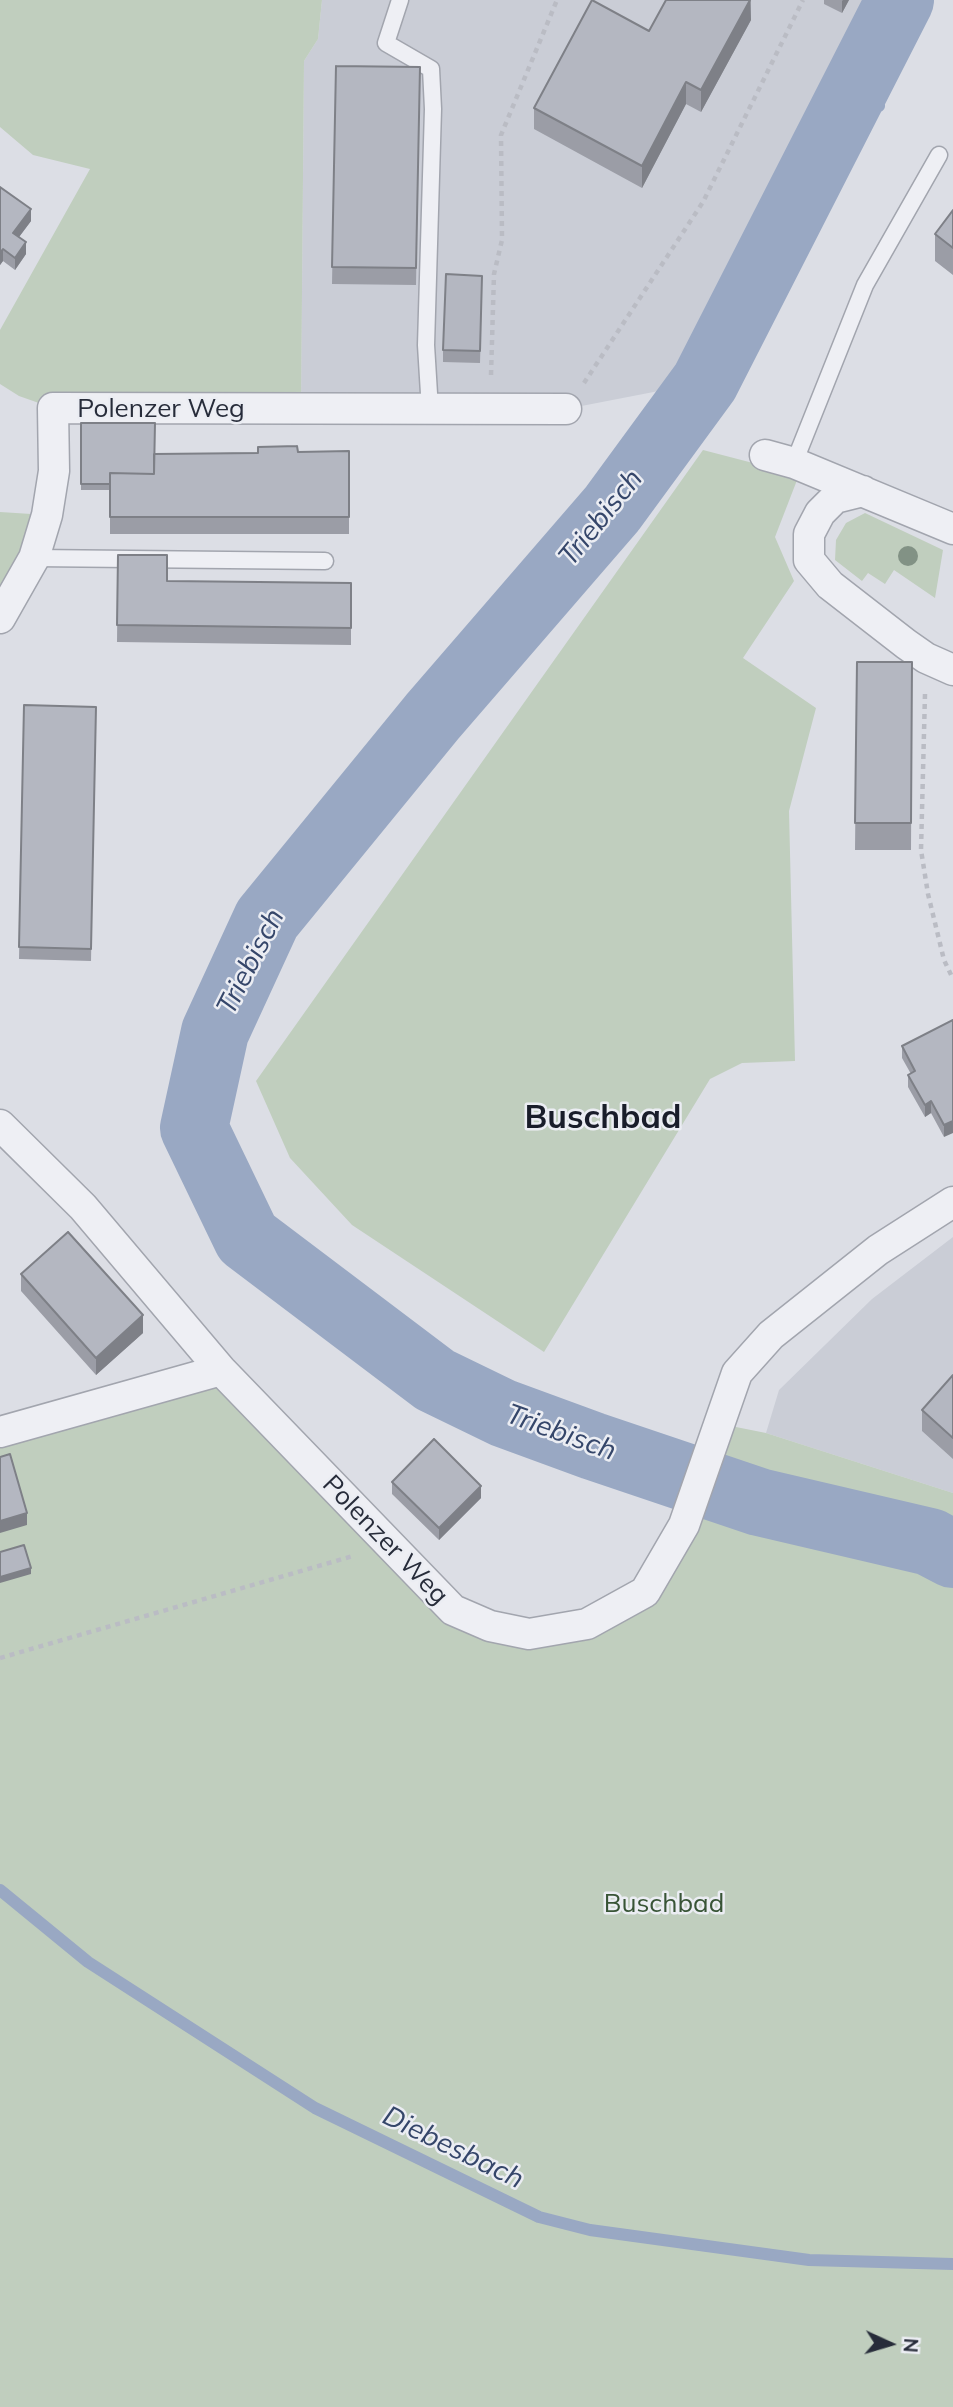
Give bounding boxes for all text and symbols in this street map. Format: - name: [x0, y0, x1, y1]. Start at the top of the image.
- street label: Polenzer Weg: [77, 393, 245, 425]
- water label: Triebisch: [552, 463, 650, 573]
- water label: Triebisch: [210, 903, 292, 1021]
- district label: Buschbad: [525, 1098, 681, 1138]
- water label: Triebisch: [501, 1398, 621, 1468]
- street label: Polenzer Weg: [316, 1469, 454, 1611]
- park label: Buschbad: [604, 1888, 724, 1920]
- water label: Diebesbach: [377, 2099, 529, 2197]
- north arrow: [855, 2309, 925, 2379]
- text: N: [898, 2337, 923, 2353]

